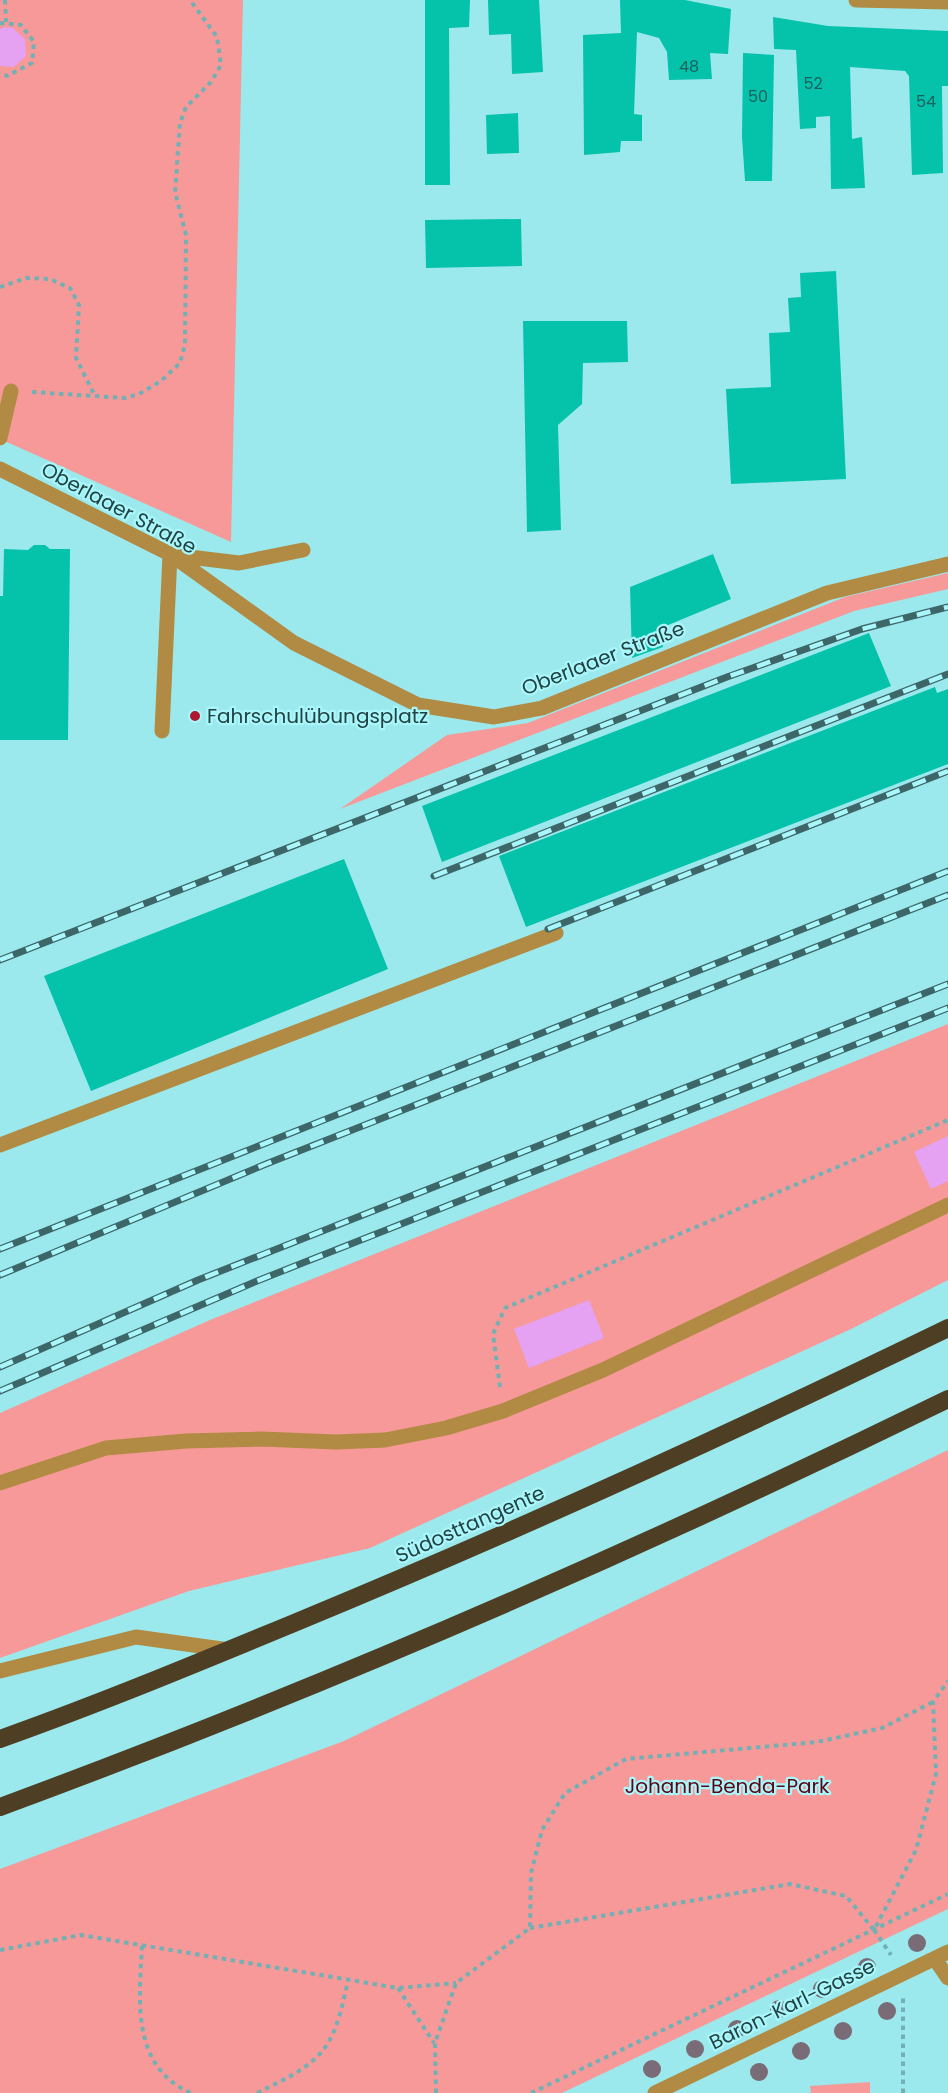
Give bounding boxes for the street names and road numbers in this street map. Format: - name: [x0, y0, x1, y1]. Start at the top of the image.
- street label: Oberlaaer Straße: [36, 455, 202, 561]
- street label: Oberlaaer Straße: [518, 614, 688, 702]
- street label: Südosttangente: [391, 1479, 549, 1569]
- street label: Baron-Karl-Gasse: [704, 1952, 880, 2056]

